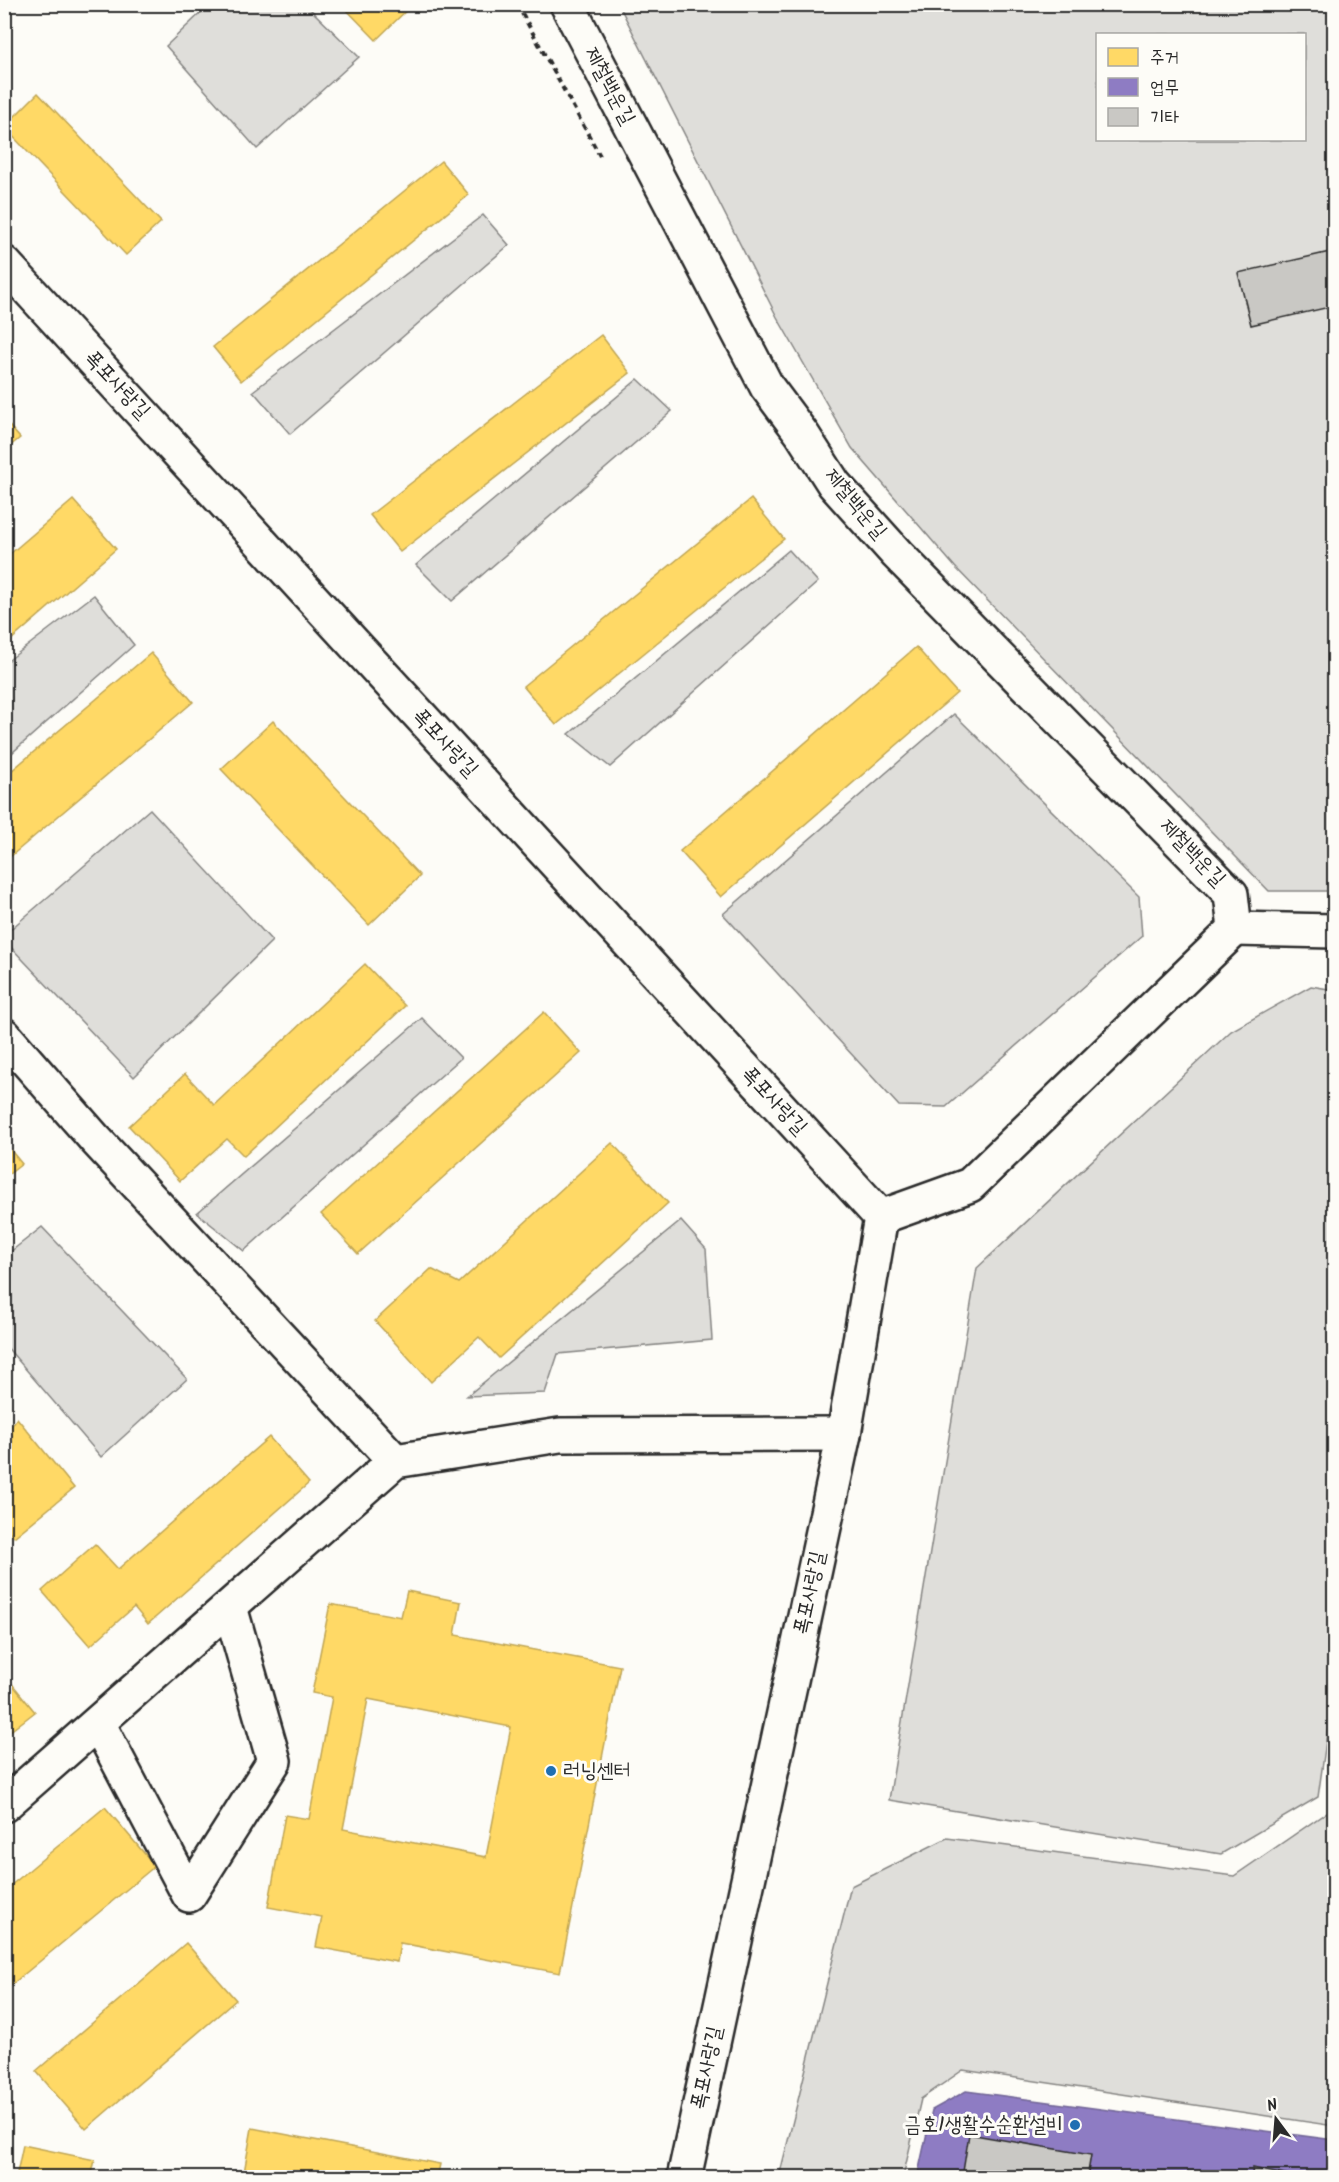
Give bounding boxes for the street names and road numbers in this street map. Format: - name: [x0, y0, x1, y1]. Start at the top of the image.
- street label: 제철백운길: [575, 41, 643, 131]
- street label: 폭포사랑길: [76, 343, 158, 427]
- street label: 제철백운길: [815, 461, 895, 547]
- street label: 폭포사랑길: [404, 701, 486, 785]
- street label: 제철백운길: [1151, 811, 1233, 895]
- street label: 폭포사랑길: [733, 1059, 815, 1143]
- street label: 폭포사랑길: [785, 1548, 835, 1638]
- street label: 폭포사랑길: [682, 2023, 732, 2113]

